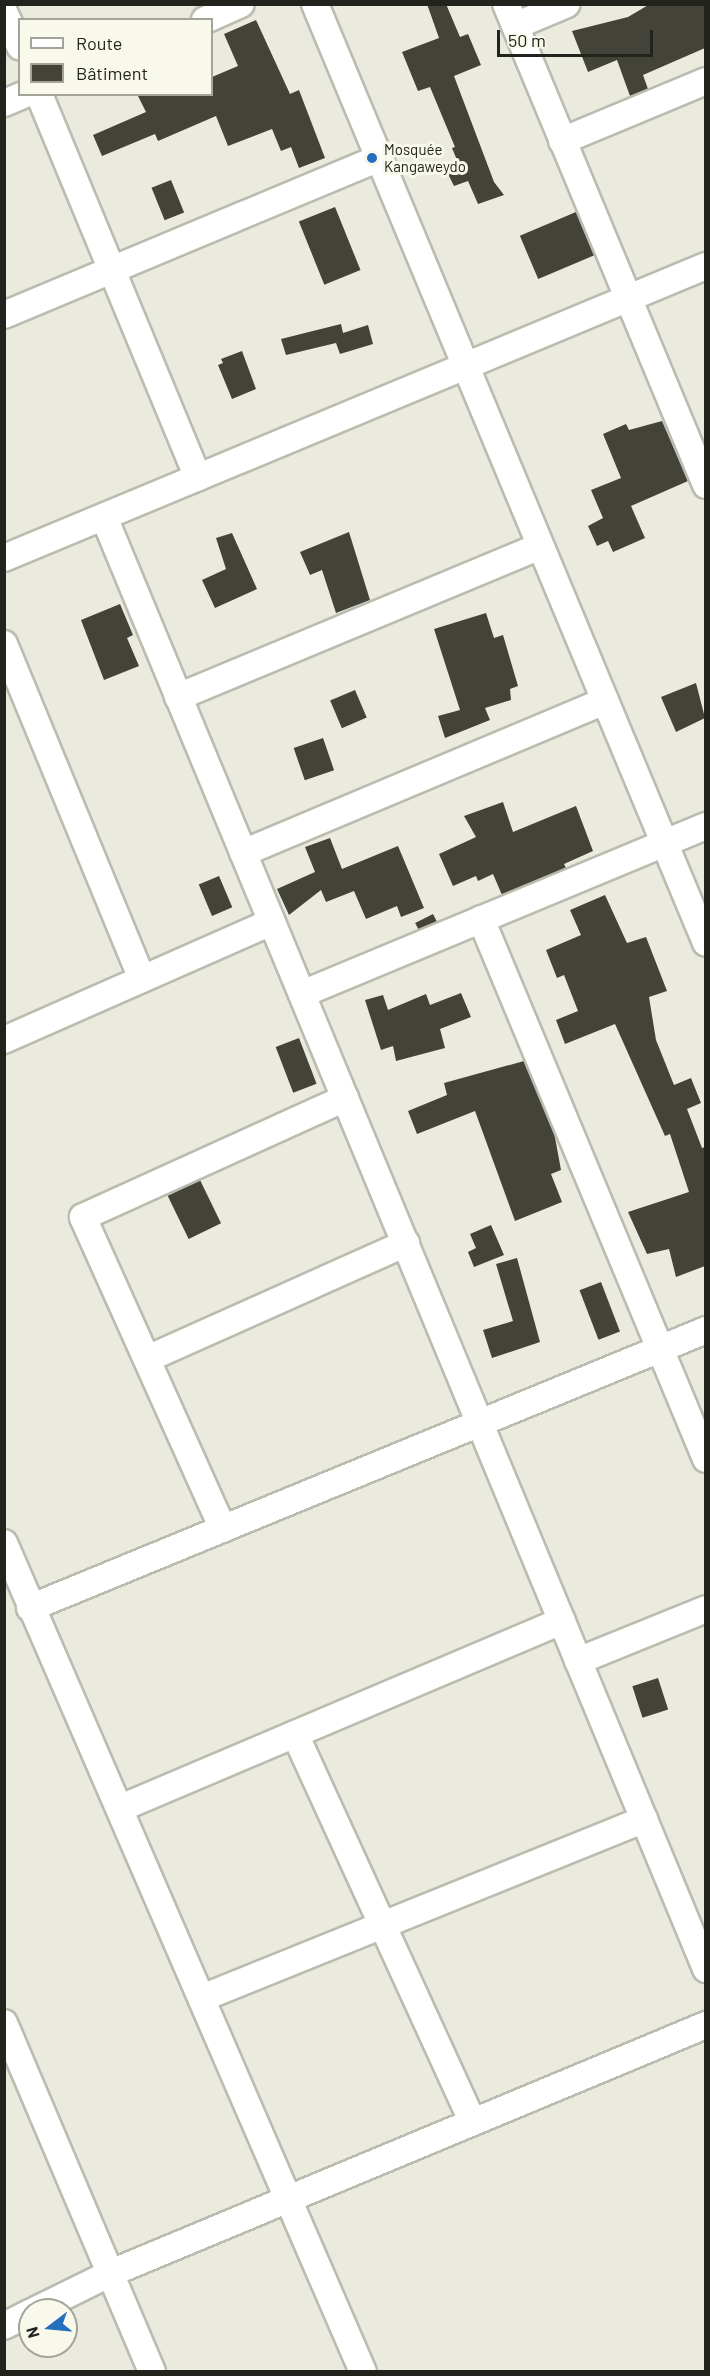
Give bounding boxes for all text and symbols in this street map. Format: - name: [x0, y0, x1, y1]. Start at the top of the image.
- legend: [18, 18, 213, 96]
- scale bar: [500, 18, 656, 56]
- text: 50 m: [508, 29, 546, 51]
- text: Route: [76, 32, 122, 54]
- text: Bâtiment: [76, 62, 148, 84]
- place label: Mosquée Kangaweydo: [384, 140, 466, 175]
- marker: Mosquée Kangaweydo: [365, 151, 379, 165]
- north arrow: [18, 2298, 78, 2358]
- text: N: [22, 2325, 43, 2340]

